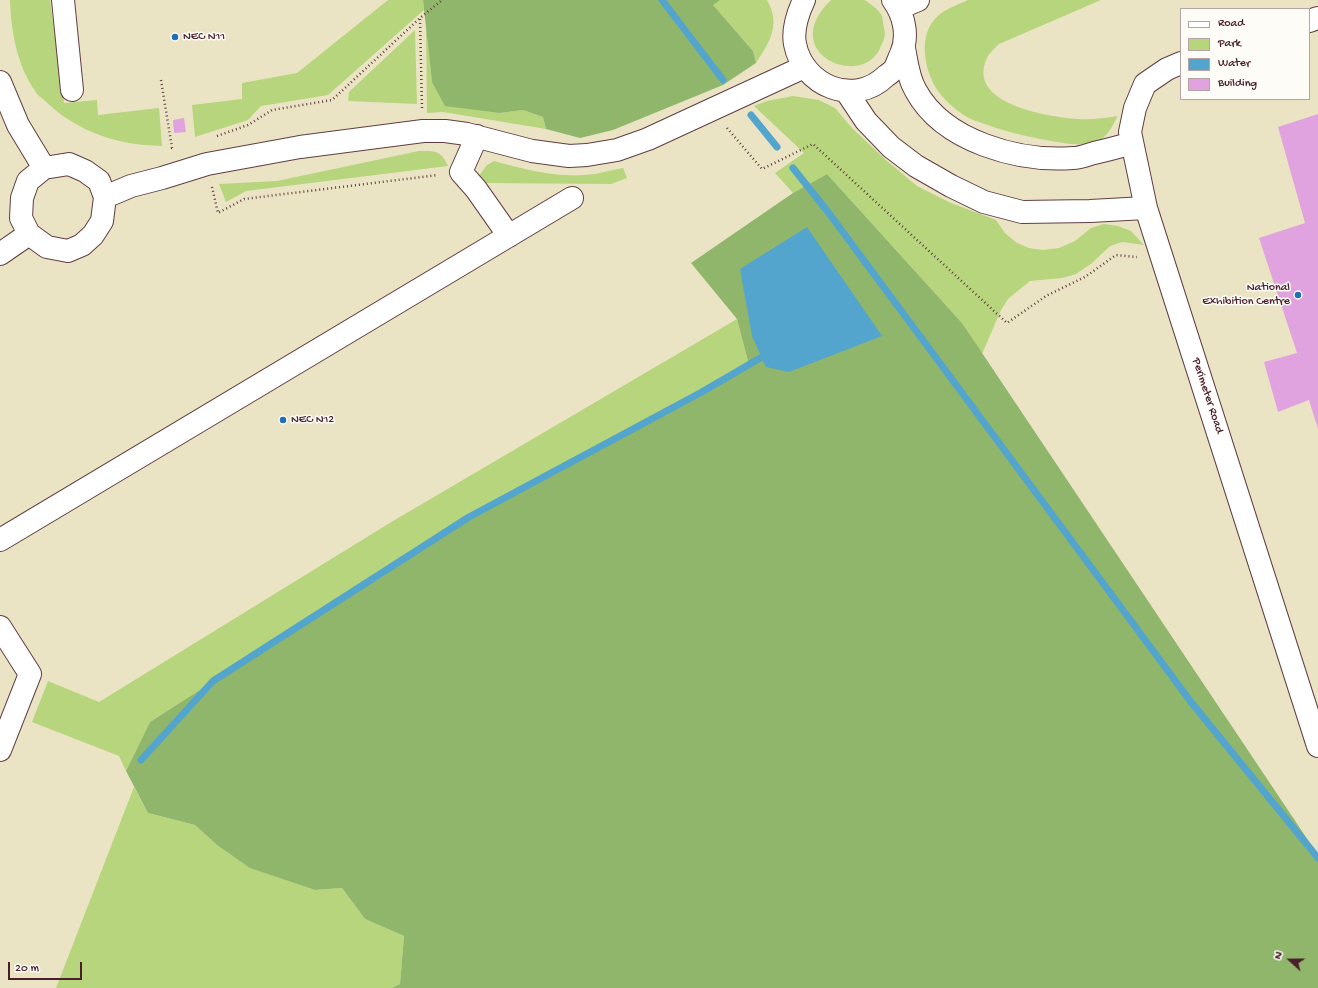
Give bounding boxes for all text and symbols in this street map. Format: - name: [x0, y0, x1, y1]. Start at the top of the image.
- legend: [1180, 8, 1310, 100]
- text: Road: [1218, 17, 1244, 31]
- place label: NEC N11: [183, 30, 225, 44]
- marker: NEC N11: [170, 32, 180, 42]
- text: Park: [1218, 37, 1241, 51]
- text: Water: [1218, 57, 1250, 71]
- text: Building: [1218, 77, 1257, 91]
- place label: National Exhibition Centre: [1202, 281, 1290, 309]
- marker: National Exhibition Centre: [1293, 290, 1303, 300]
- street label: Perimeter Road: [1188, 356, 1226, 436]
- place label: NEC N12: [291, 413, 334, 427]
- marker: NEC N12: [278, 415, 288, 425]
- north arrow: [1270, 940, 1310, 980]
- text: N: [1272, 950, 1286, 961]
- scale bar: [10, 954, 84, 980]
- text: 20 m: [15, 962, 39, 976]

